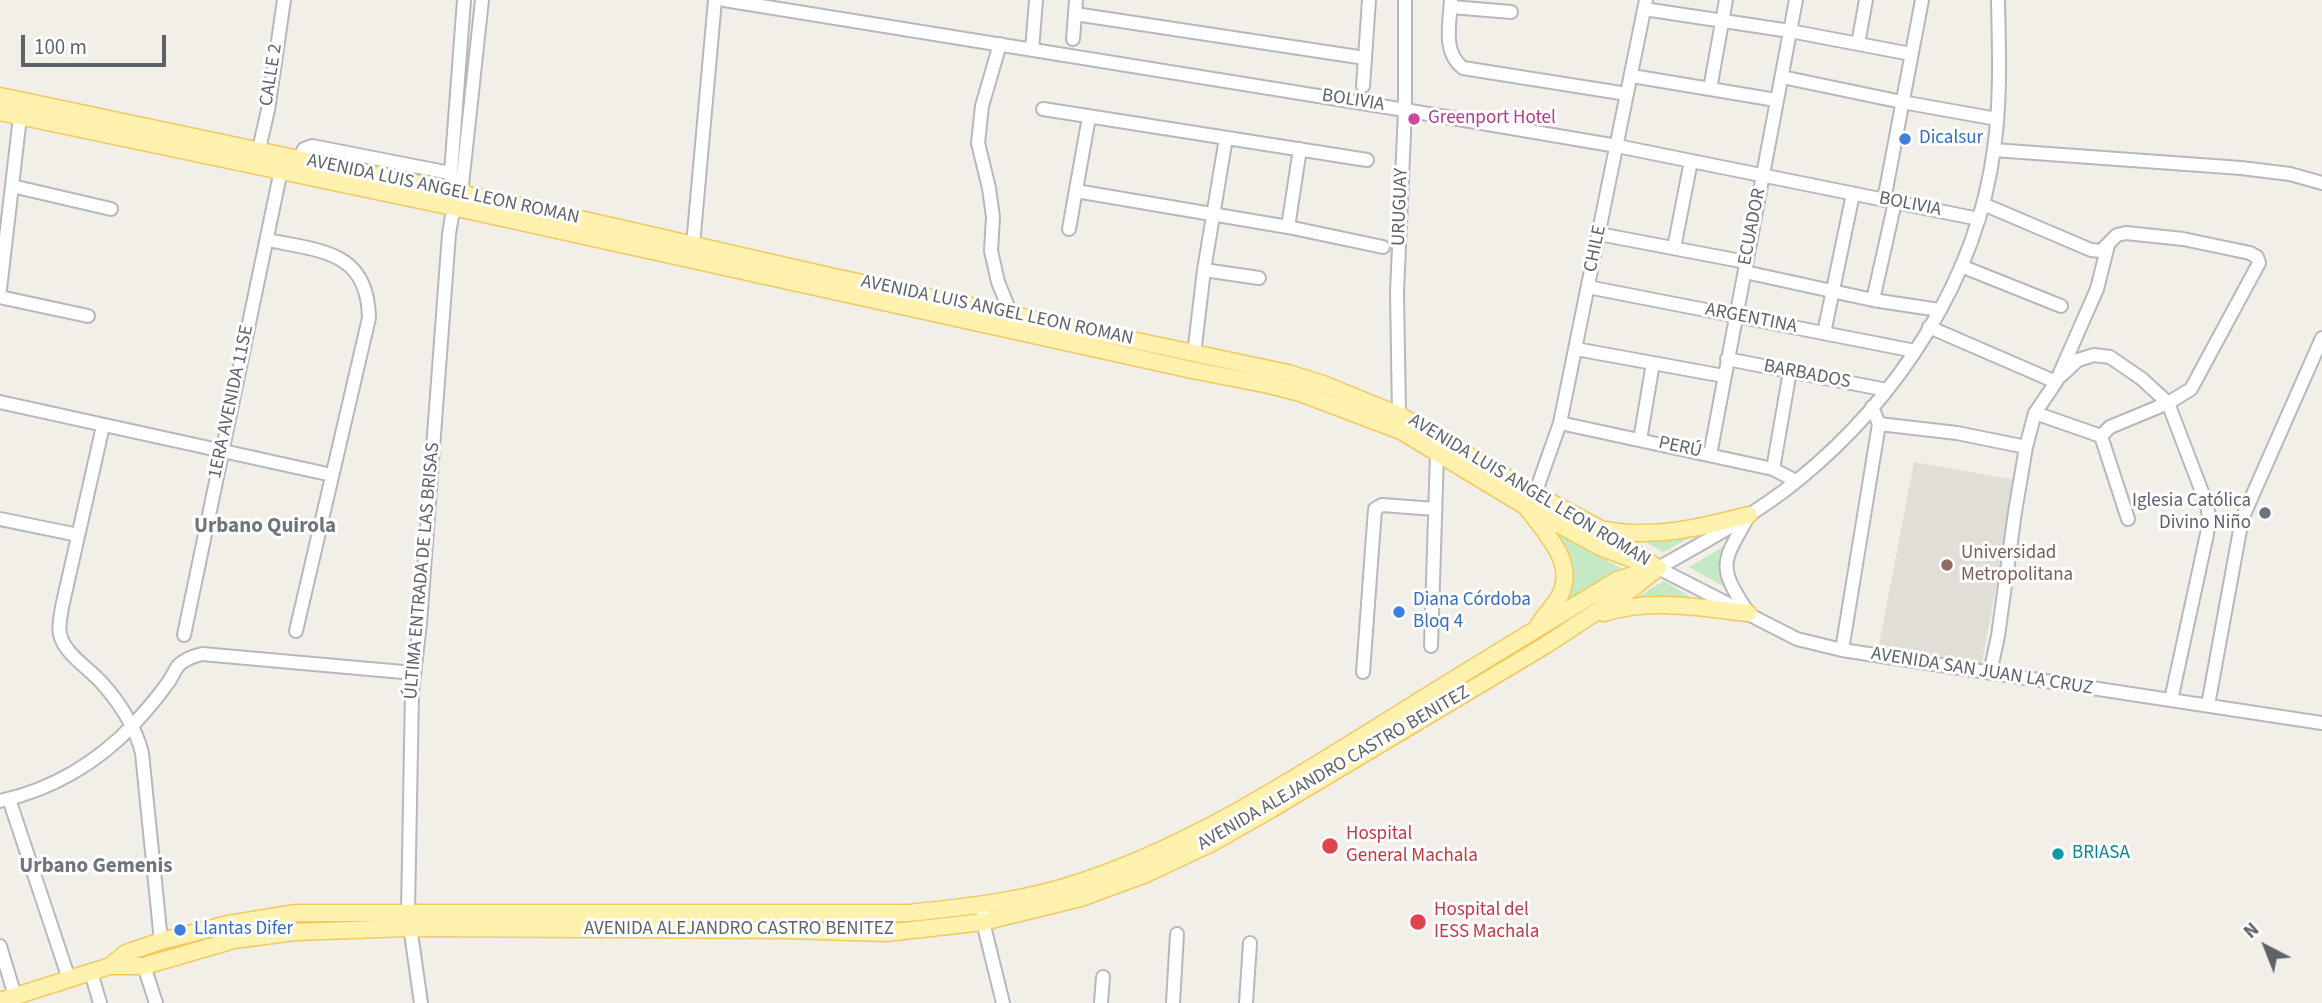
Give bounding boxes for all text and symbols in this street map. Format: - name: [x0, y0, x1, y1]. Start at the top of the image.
- scale bar: [24, 21, 170, 65]
- text: 100 m: [34, 32, 87, 62]
- street label: CALLE 2: [256, 42, 288, 108]
- street label: BOLIVIA: [1320, 85, 1386, 117]
- place label: Greenport Hotel: [1428, 108, 1556, 130]
- marker: Greenport Hotel: [1406, 111, 1422, 127]
- place label: Dicalsur: [1919, 128, 1983, 150]
- marker: Dicalsur: [1897, 131, 1913, 147]
- street label: AVENIDA LUIS ANGEL LEON ROMAN: [305, 150, 581, 230]
- street label: URUGUAY: [1388, 168, 1414, 246]
- street label: ECUADOR: [1734, 187, 1772, 267]
- street label: BOLIVIA: [1877, 188, 1943, 222]
- street label: CHILE: [1580, 223, 1612, 275]
- street label: AVENIDA LUIS ANGEL LEON ROMAN: [859, 271, 1135, 351]
- street label: ARGENTINA: [1703, 299, 1799, 339]
- street label: 1ERA AVENIDA 11SE: [205, 323, 259, 481]
- street label: BARBADOS: [1762, 355, 1852, 395]
- street label: AVENIDA LUIS ANGEL LEON ROMAN: [1404, 410, 1654, 572]
- street label: PERÚ: [1656, 432, 1704, 464]
- street label: ÚLTIMA ENTRADA DE LAS BRISAS: [400, 441, 446, 701]
- place label: Iglesia Católica Divino Niño: [2132, 491, 2251, 535]
- marker: Iglesia Católica Divino Niño: [2257, 505, 2273, 521]
- district label: Urbano Quirola: [194, 514, 336, 540]
- place label: Universidad Metropolitana: [1961, 543, 2073, 587]
- marker: Universidad Metropolitana: [1939, 557, 1955, 573]
- place label: Diana Córdoba Bloq 4: [1413, 590, 1531, 634]
- marker: Diana Córdoba Bloq 4: [1391, 604, 1407, 620]
- street label: AVENIDA SAN JUAN LA CRUZ: [1869, 643, 2095, 701]
- street label: AVENIDA ALEJANDRO CASTRO BENITEZ: [1194, 682, 1474, 856]
- place label: Hospital General Machala: [1346, 824, 1478, 868]
- marker: Hospital General Machala: [1320, 836, 1340, 856]
- place label: BRIASA: [2072, 843, 2130, 865]
- marker: BRIASA: [2050, 846, 2066, 862]
- district label: Urbano Gemenis: [19, 854, 173, 880]
- place label: Hospital del IESS Machala: [1434, 900, 1539, 944]
- marker: Hospital del IESS Machala: [1408, 912, 1428, 932]
- north arrow: [2231, 912, 2301, 982]
- text: N: [2238, 917, 2265, 945]
- place label: Llantas Difer: [194, 919, 293, 941]
- street label: AVENIDA ALEJANDRO CASTRO BENITEZ: [584, 919, 894, 941]
- marker: Llantas Difer: [172, 922, 188, 938]

